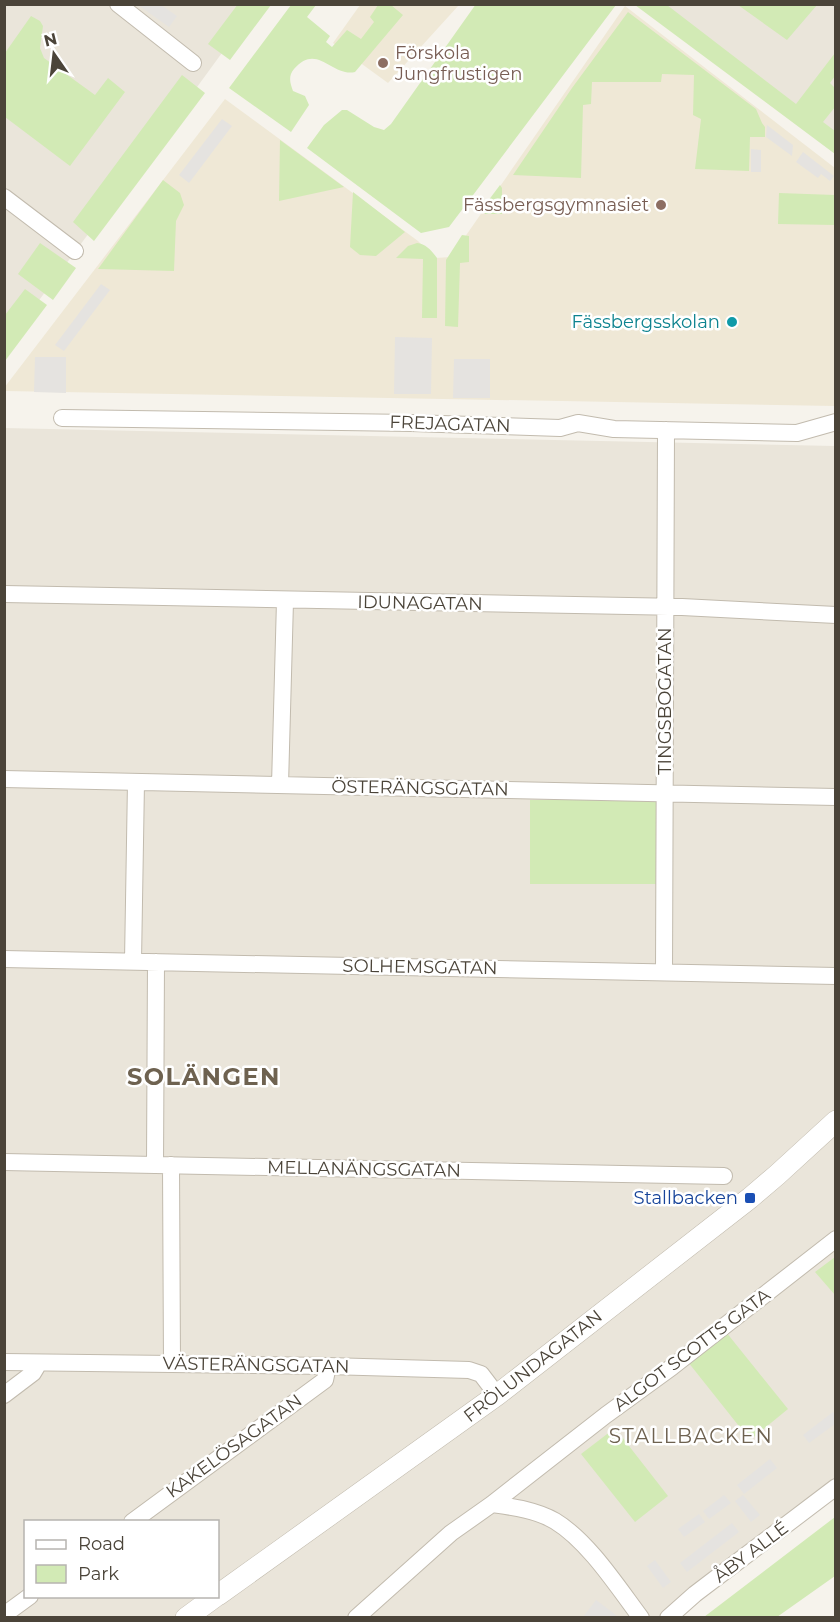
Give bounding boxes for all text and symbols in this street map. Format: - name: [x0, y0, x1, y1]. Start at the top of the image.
- north arrow: [24, 24, 84, 84]
- text: N: [42, 29, 59, 51]
- place label: Förskola Jungfrustigen: [394, 42, 522, 85]
- marker: Förskola Jungfrustigen: [376, 56, 390, 70]
- place label: Fässbergsgymnasiet: [463, 194, 649, 216]
- marker: Fässbergsgymnasiet: [654, 198, 668, 212]
- place label: Fässbergsskolan: [572, 311, 720, 333]
- marker: Fässbergsskolan: [725, 315, 739, 329]
- street label: FREJAGATAN: [389, 411, 511, 437]
- street label: IDUNAGATAN: [357, 591, 483, 615]
- street label: TINGSBOGATAN: [654, 627, 676, 775]
- street label: ÖSTERÄNGSGATAN: [331, 775, 509, 801]
- street label: SOLHEMSGATAN: [342, 955, 498, 979]
- district label: SOLÄNGEN: [127, 1062, 281, 1091]
- street label: MELLANÄNGSGATAN: [267, 1156, 461, 1182]
- place label: Stallbacken: [633, 1187, 738, 1209]
- marker: Stallbacken: [743, 1191, 757, 1205]
- street label: ALGOT SCOTTS GATA: [609, 1284, 775, 1416]
- street label: FRÖLUNDAGATAN: [459, 1305, 607, 1427]
- street label: VÄSTERÄNGSGATAN: [162, 1352, 350, 1378]
- street label: KAKELÖSAGATAN: [162, 1389, 306, 1503]
- district label: STALLBACKEN: [609, 1424, 773, 1448]
- street label: ÅBY ALLÉ: [709, 1516, 793, 1587]
- legend: [24, 1520, 219, 1598]
- text: Road: [78, 1533, 125, 1555]
- text: Park: [78, 1563, 119, 1585]

